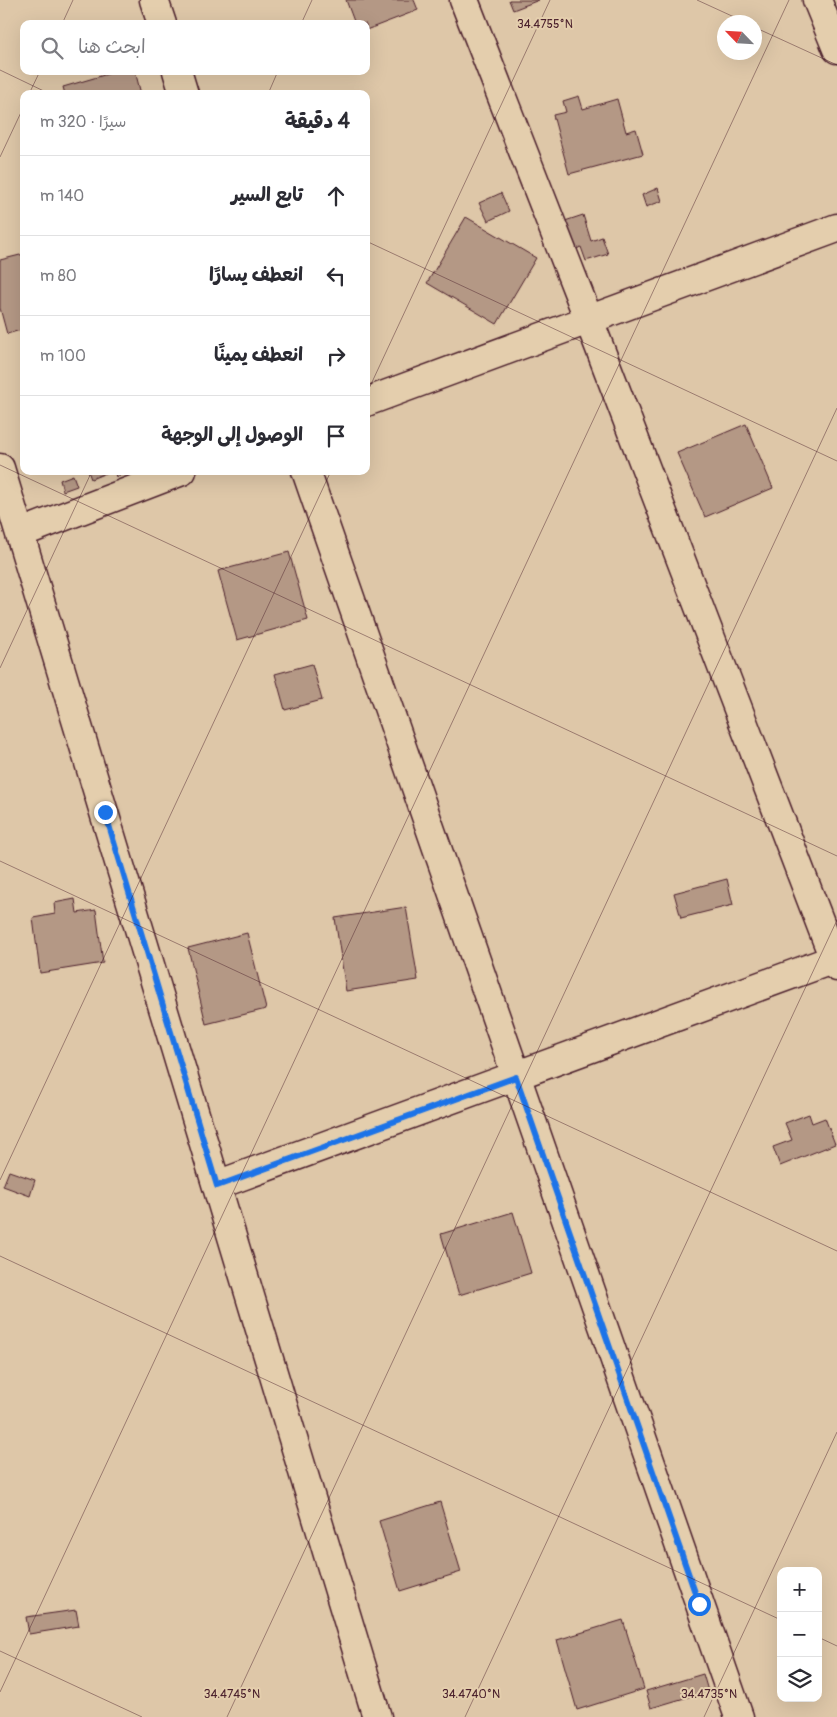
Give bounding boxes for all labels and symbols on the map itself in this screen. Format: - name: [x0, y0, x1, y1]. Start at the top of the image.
- north arrow: [717, 15, 762, 60]
- text: 34.4755°N: [517, 17, 573, 32]
- route end: [94, 801, 117, 824]
- route start: [688, 1593, 711, 1616]
- text: 34.4745°N: [204, 1687, 260, 1702]
- text: 34.4740°N: [442, 1687, 500, 1702]
- text: 34.4735°N: [681, 1687, 737, 1702]

